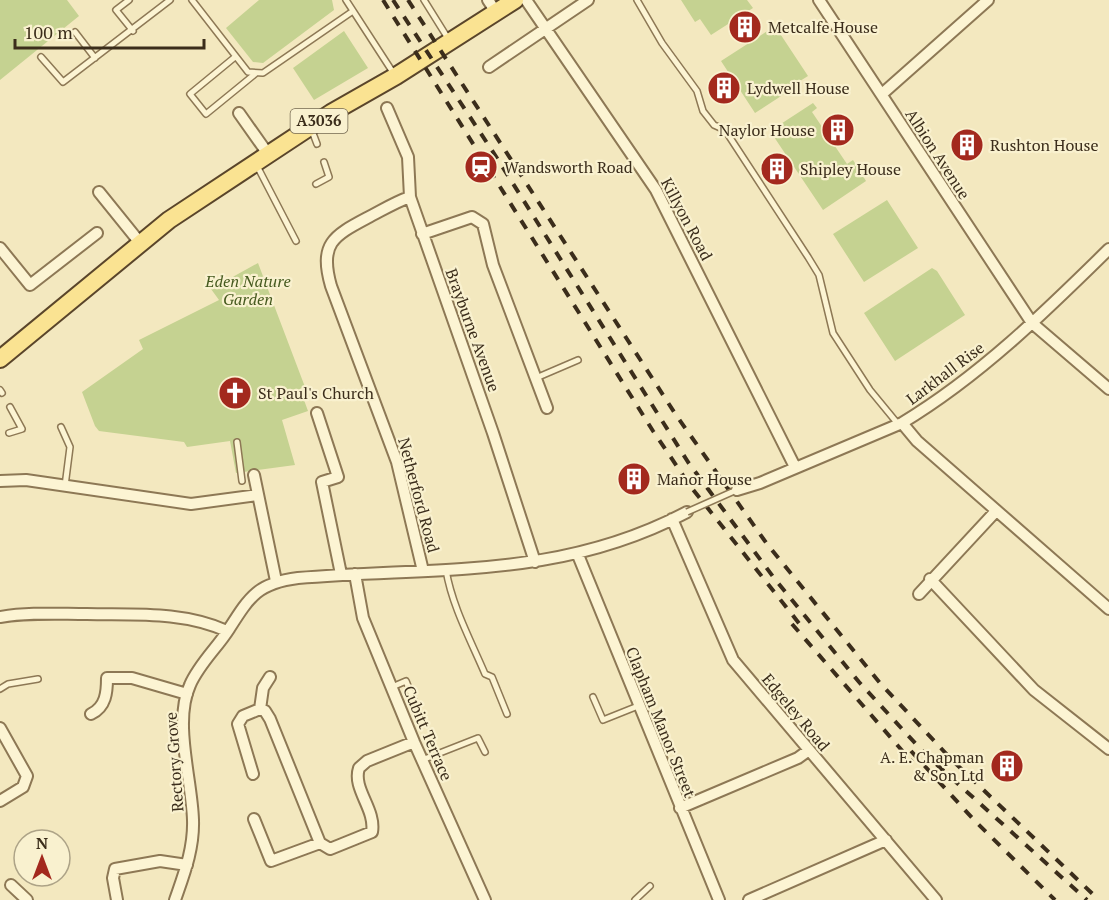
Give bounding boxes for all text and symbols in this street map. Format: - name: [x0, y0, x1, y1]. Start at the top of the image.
- building icon: Metcalfe House: [727, 9, 763, 45]
- scale bar: [15, 12, 204, 50]
- place label: Metcalfe House: [768, 16, 878, 38]
- text: 100 m: [24, 20, 73, 44]
- building icon: Lydwell House: [706, 70, 742, 106]
- place label: Lydwell House: [747, 77, 850, 99]
- street label: Albion Avenue: [901, 105, 975, 203]
- road number: A3036: [290, 109, 348, 133]
- building icon: Naylor House: [820, 112, 856, 148]
- place label: Naylor House: [719, 119, 815, 141]
- building icon: Rushton House: [949, 127, 985, 163]
- place label: Rushton House: [990, 134, 1099, 156]
- station icon: Wandsworth Road: [463, 149, 499, 185]
- building icon: Shipley House: [759, 151, 795, 187]
- place label: Wandsworth Road: [504, 156, 633, 178]
- place label: Shipley House: [800, 158, 901, 180]
- street label: Killyon Road: [656, 174, 718, 264]
- street label: Brayburne Avenue: [440, 265, 506, 395]
- park label: Eden Nature Garden: [204, 270, 291, 310]
- street label: Larkhall Rise: [902, 336, 988, 410]
- church icon: St Paul's Church: [217, 375, 253, 411]
- place label: St Paul's Church: [258, 382, 374, 404]
- street label: Netherford Road: [393, 435, 445, 555]
- building icon: Manor House: [616, 461, 652, 497]
- place label: Manor House: [657, 468, 752, 490]
- street label: Clapham Manor Street: [621, 643, 701, 801]
- street label: Edgeley Road: [757, 669, 835, 756]
- street label: Cubitt Terrace: [398, 682, 458, 784]
- street label: Rectory Grove: [160, 711, 188, 813]
- place label: A. E. Chapman & Son Ltd: [880, 746, 984, 786]
- building icon: A. E. Chapman & Son Ltd: [989, 748, 1025, 784]
- north arrow: [12, 828, 72, 888]
- text: N: [36, 832, 48, 854]

